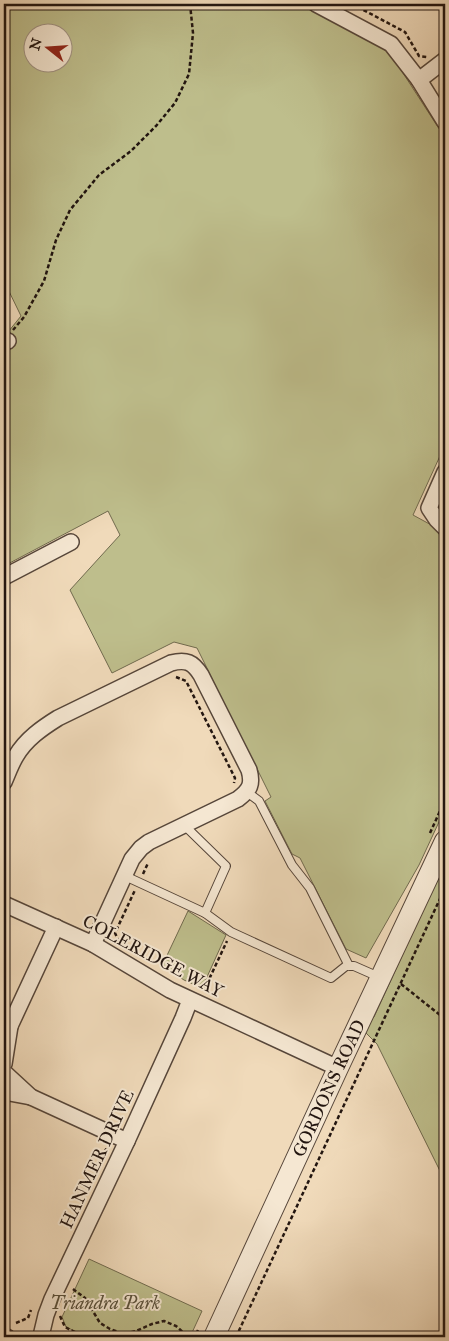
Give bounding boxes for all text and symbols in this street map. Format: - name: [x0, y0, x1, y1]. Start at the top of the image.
- north arrow: [22, 22, 72, 72]
- text: N: [26, 36, 46, 53]
- street label: COLERIDGE WAY: [79, 910, 227, 1003]
- street label: GORDONS ROAD: [288, 1016, 370, 1160]
- street label: HANMER DRIVE: [55, 1086, 139, 1232]
- park label: Triandra Park: [50, 1292, 160, 1314]

